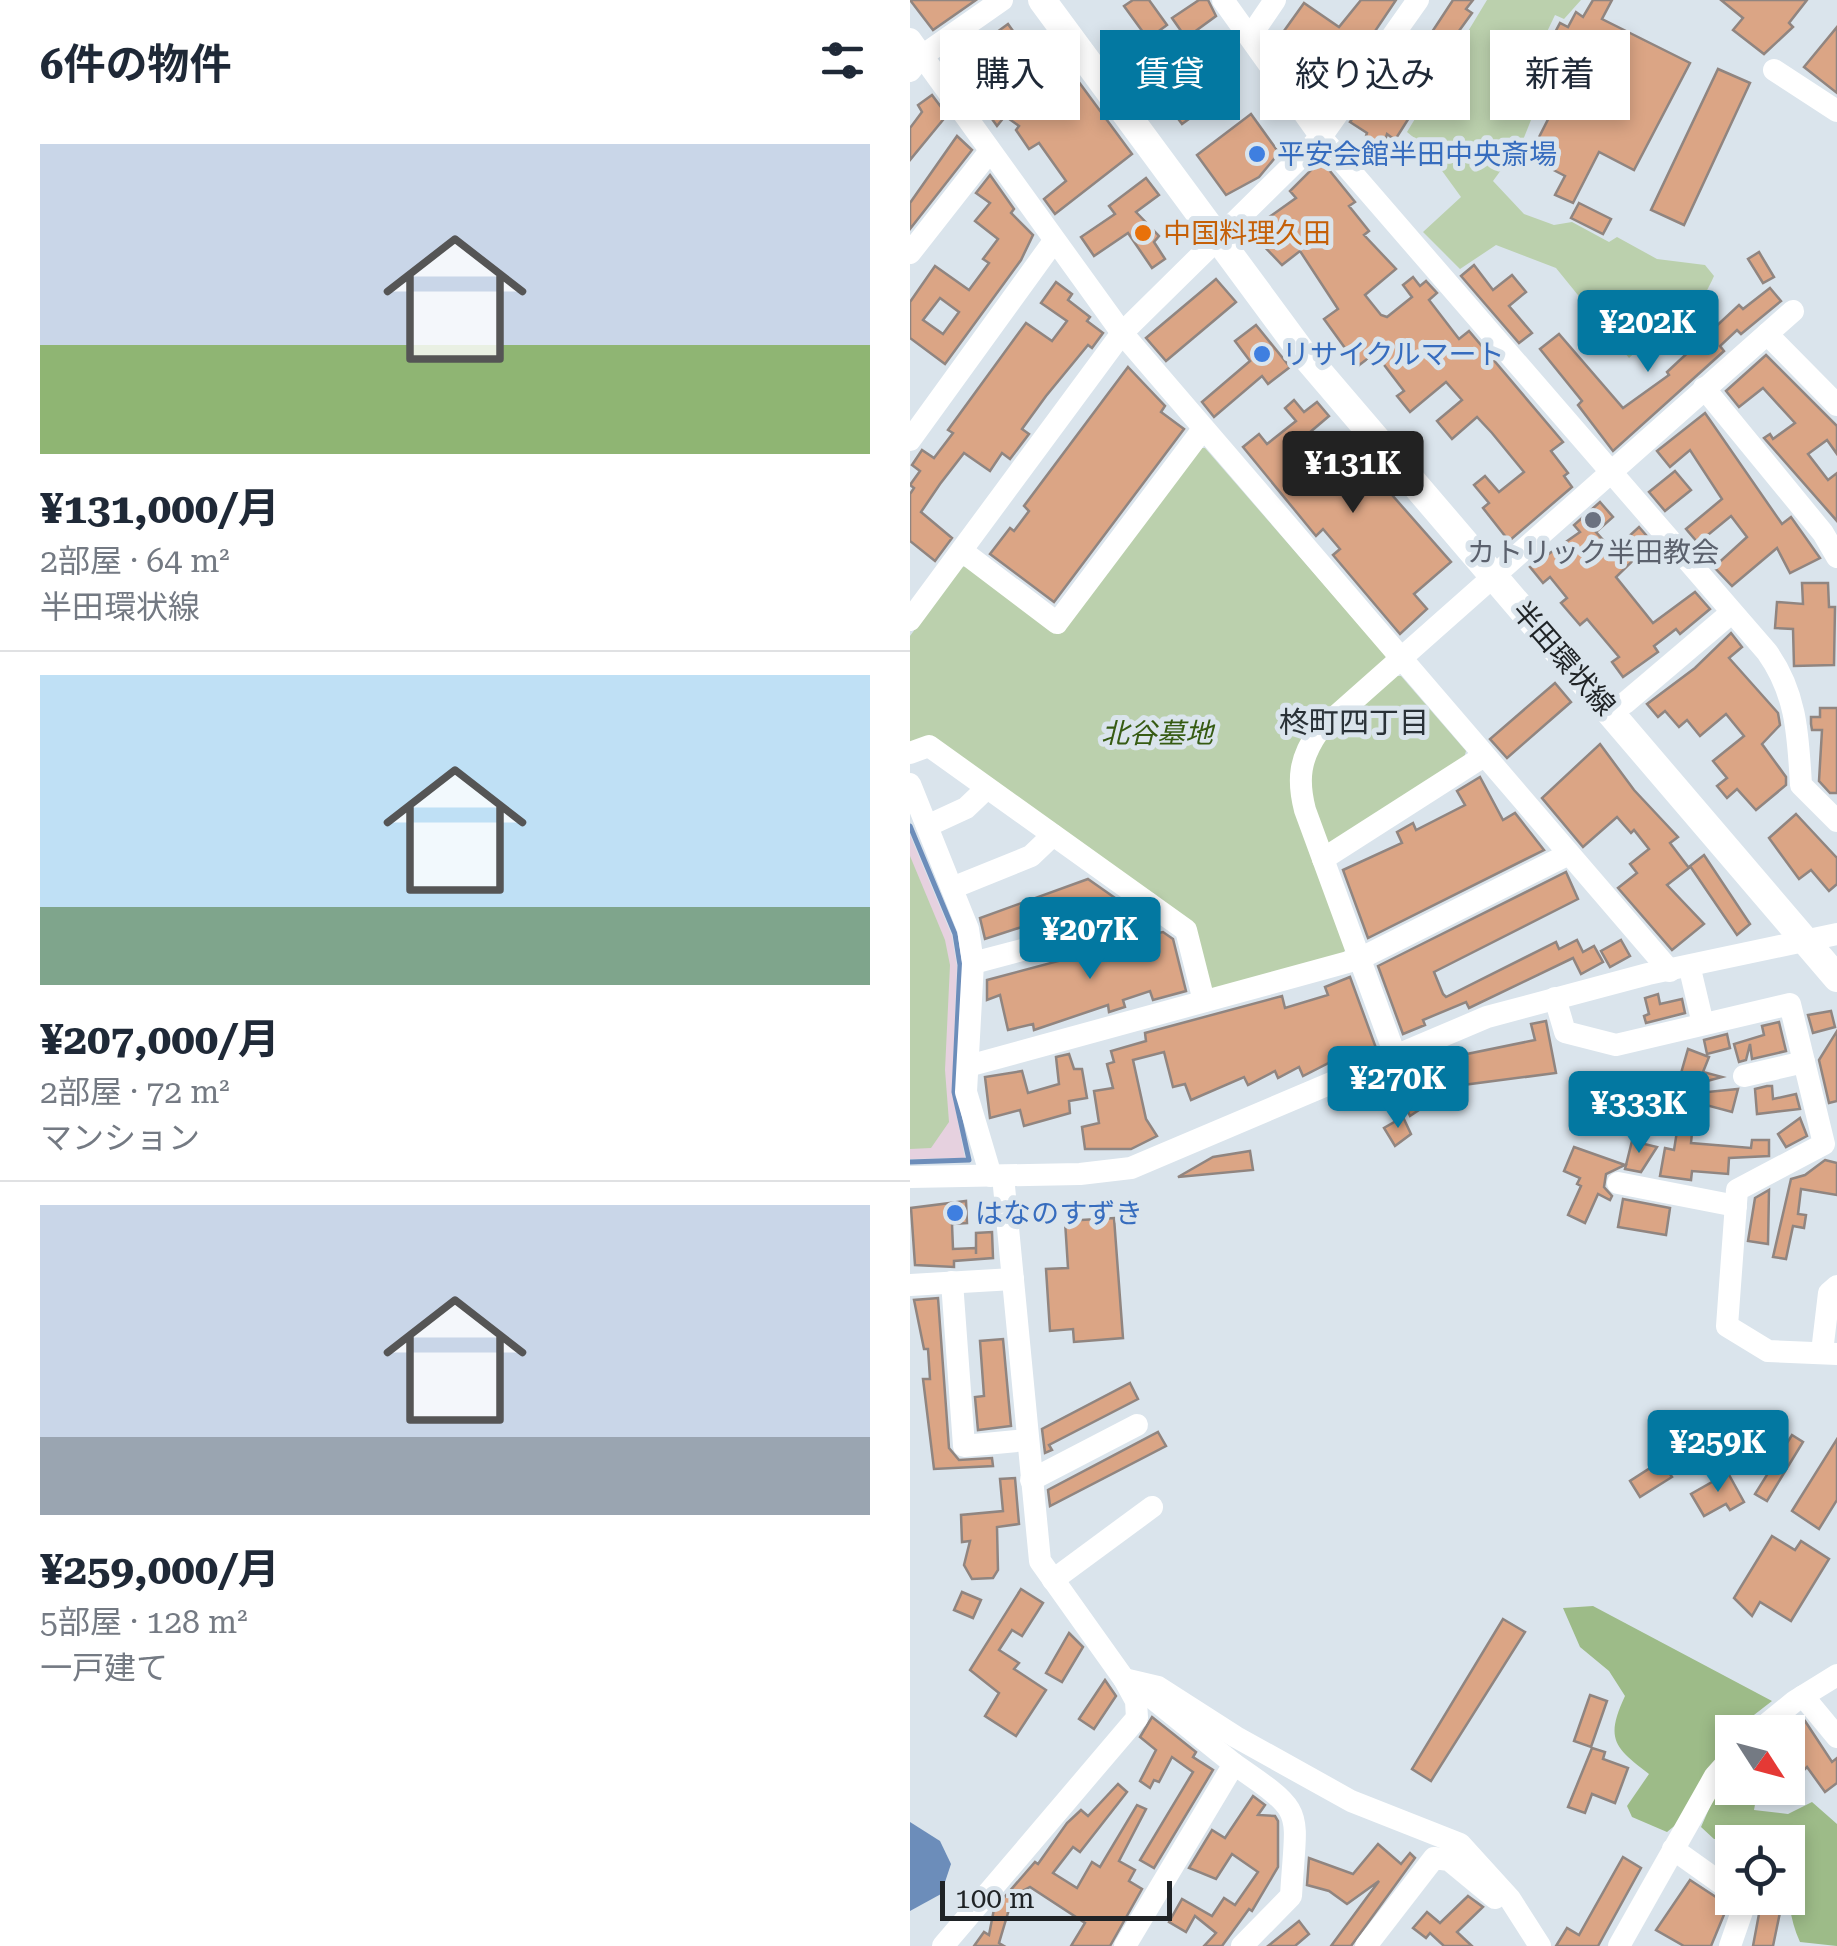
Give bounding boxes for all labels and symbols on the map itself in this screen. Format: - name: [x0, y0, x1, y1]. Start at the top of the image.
- place label: 平安会館半田中央斎場: [1277, 138, 1557, 171]
- marker: 平安会館半田中央斎場: [1246, 143, 1268, 165]
- place label: 中国料理久田: [1163, 217, 1331, 250]
- marker: 中国料理久田: [1132, 222, 1154, 244]
- pin: ¥202K: [1578, 290, 1718, 375]
- place label: リサイクルマート: [1282, 338, 1505, 371]
- marker: リサイクルマート: [1251, 343, 1273, 365]
- pin: ¥131K: [1283, 431, 1423, 516]
- marker: カトリック半田教会: [1582, 509, 1604, 531]
- place label: カトリック半田教会: [1467, 536, 1719, 569]
- street label: 半田環状線: [1505, 595, 1622, 722]
- district label: 柊町四丁目: [1279, 705, 1429, 740]
- park label: 北谷墓地: [1101, 717, 1216, 750]
- pin: ¥207K: [1020, 897, 1160, 982]
- pin: ¥270K: [1328, 1046, 1468, 1131]
- pin: ¥333K: [1569, 1071, 1709, 1156]
- place label: はなのすずき: [975, 1197, 1143, 1230]
- marker: はなのすずき: [944, 1202, 966, 1224]
- pin: ¥259K: [1648, 1410, 1788, 1495]
- north arrow: [1715, 1715, 1805, 1805]
- scale bar: [940, 1876, 1172, 1920]

